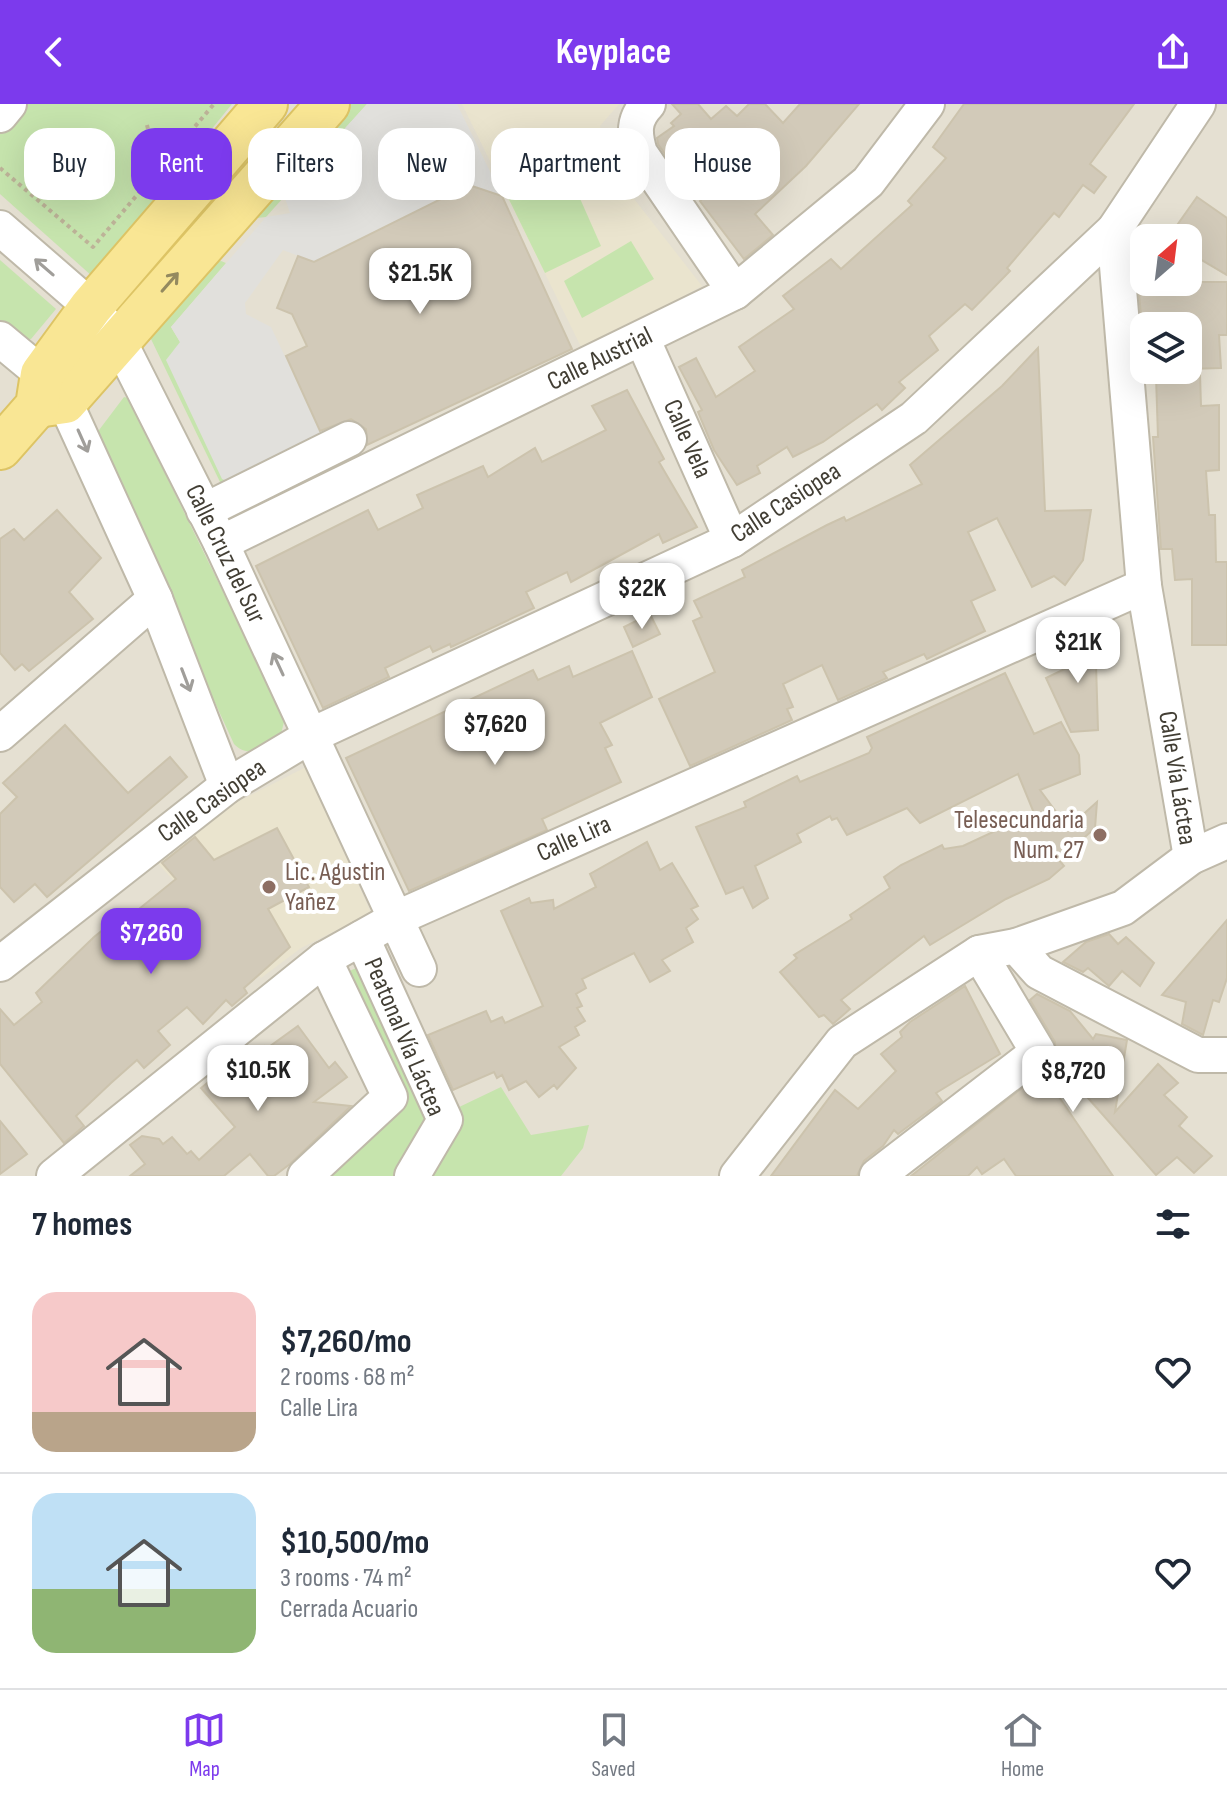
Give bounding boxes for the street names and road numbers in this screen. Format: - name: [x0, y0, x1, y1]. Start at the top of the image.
- street label: Calle Austrial: [542, 320, 658, 398]
- street label: Calle Vela: [656, 395, 718, 483]
- street label: Calle Casiopea: [725, 456, 847, 550]
- street label: Calle Cruz del Sur: [178, 480, 272, 629]
- street label: Calle Vía Láctea: [1151, 709, 1203, 847]
- street label: Calle Casiopea: [152, 753, 272, 849]
- street label: Calle Lira: [532, 809, 616, 869]
- street label: Peatonal Vía Láctea: [357, 953, 451, 1121]

